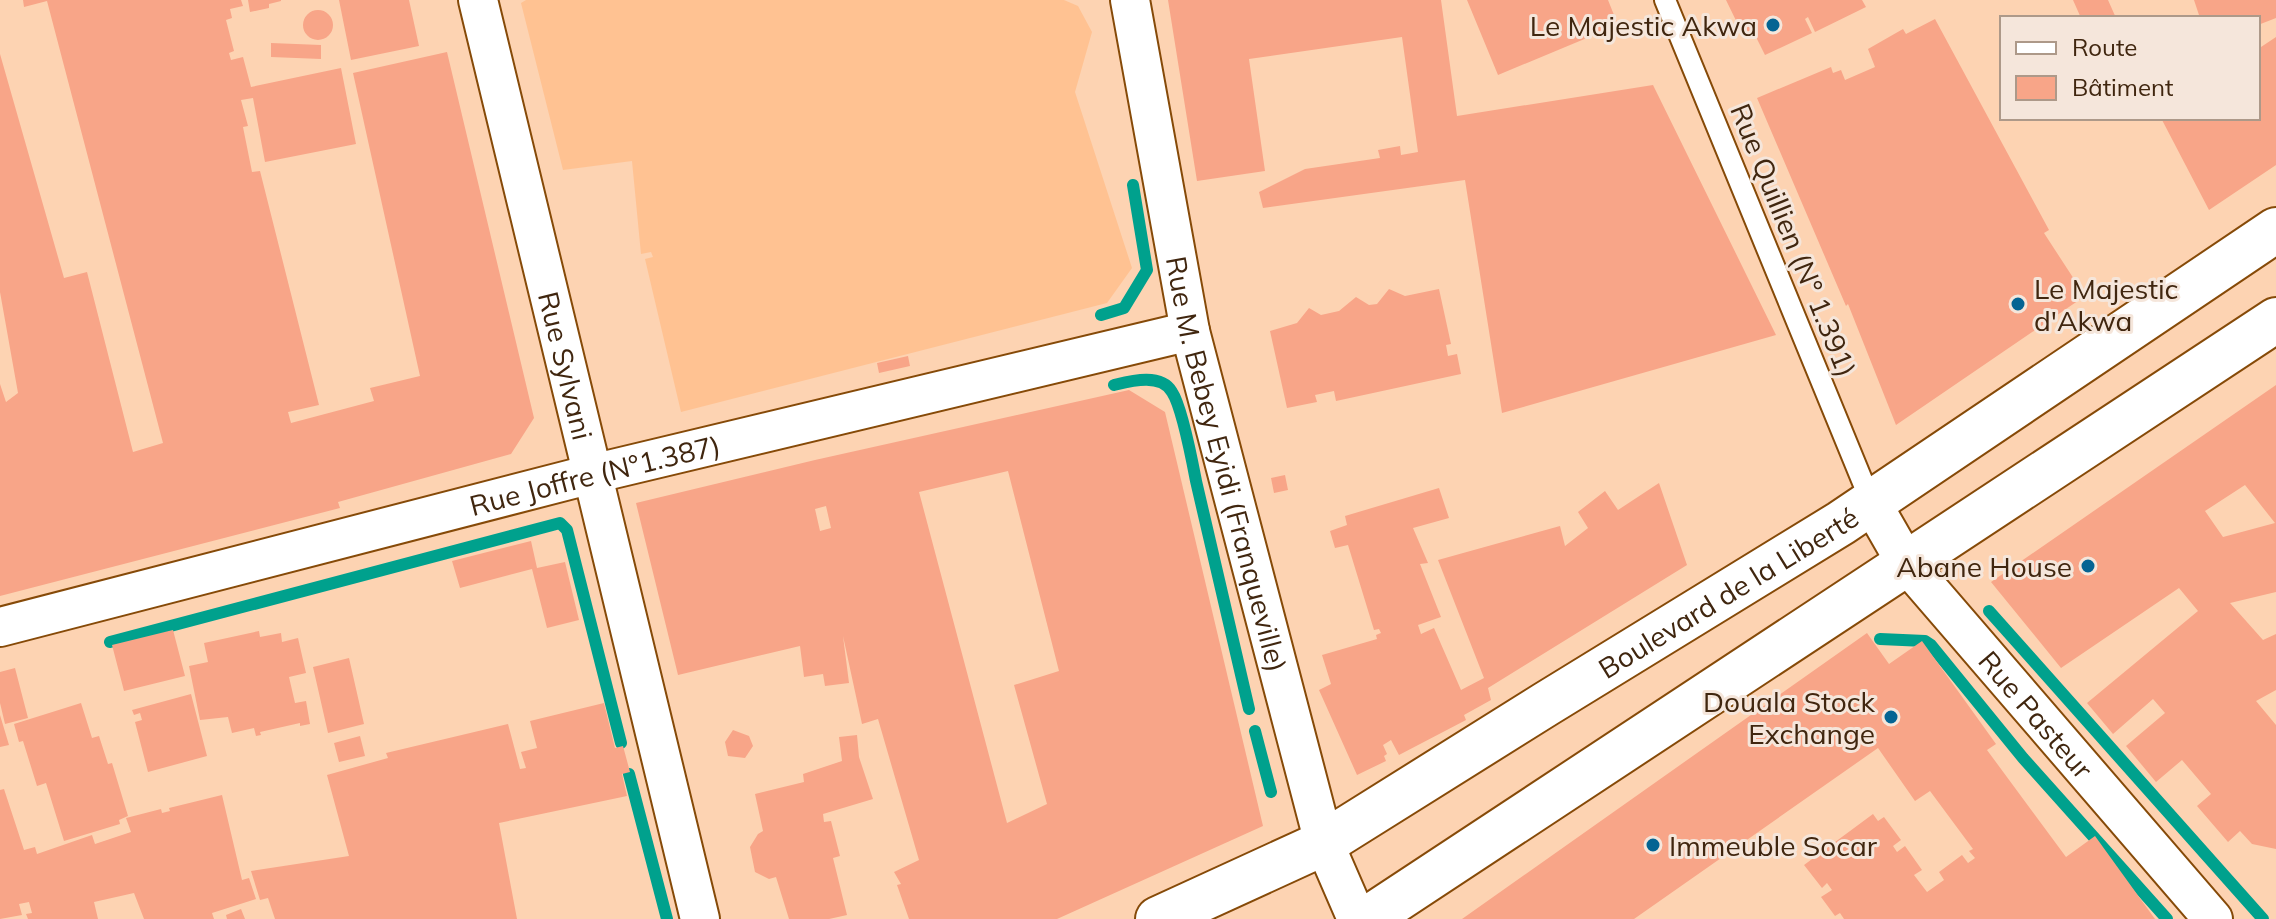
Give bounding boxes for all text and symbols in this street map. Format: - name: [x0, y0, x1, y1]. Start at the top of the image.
- place label: Le Majestic Akwa: [1530, 8, 1757, 43]
- marker: Le Majestic Akwa: [1764, 16, 1782, 34]
- legend: [2000, 16, 2260, 120]
- text: Route: [2072, 32, 2137, 62]
- text: Bâtiment: [2072, 72, 2173, 102]
- street label: Rue Quillien (N° 1.391): [1723, 98, 1865, 382]
- street label: Rue M. Bebey Eyidi (Franqueville): [1159, 253, 1296, 675]
- place label: Le Majestic d'Akwa: [2034, 271, 2178, 338]
- street label: Rue Sylvani: [532, 288, 601, 443]
- marker: Le Majestic d'Akwa: [2009, 295, 2027, 313]
- street label: Rue Joffre (N°1.387): [466, 427, 724, 522]
- street label: Boulevard de la Liberté: [1592, 499, 1865, 685]
- place label: Abane House: [1896, 549, 2072, 584]
- marker: Abane House: [2079, 557, 2097, 575]
- street label: Rue Pasteur: [1972, 643, 2102, 786]
- place label: Douala Stock Exchange: [1703, 684, 1876, 751]
- marker: Douala Stock Exchange: [1882, 708, 1900, 726]
- place label: Immeuble Socar: [1669, 828, 1878, 863]
- marker: Immeuble Socar: [1644, 836, 1662, 854]

